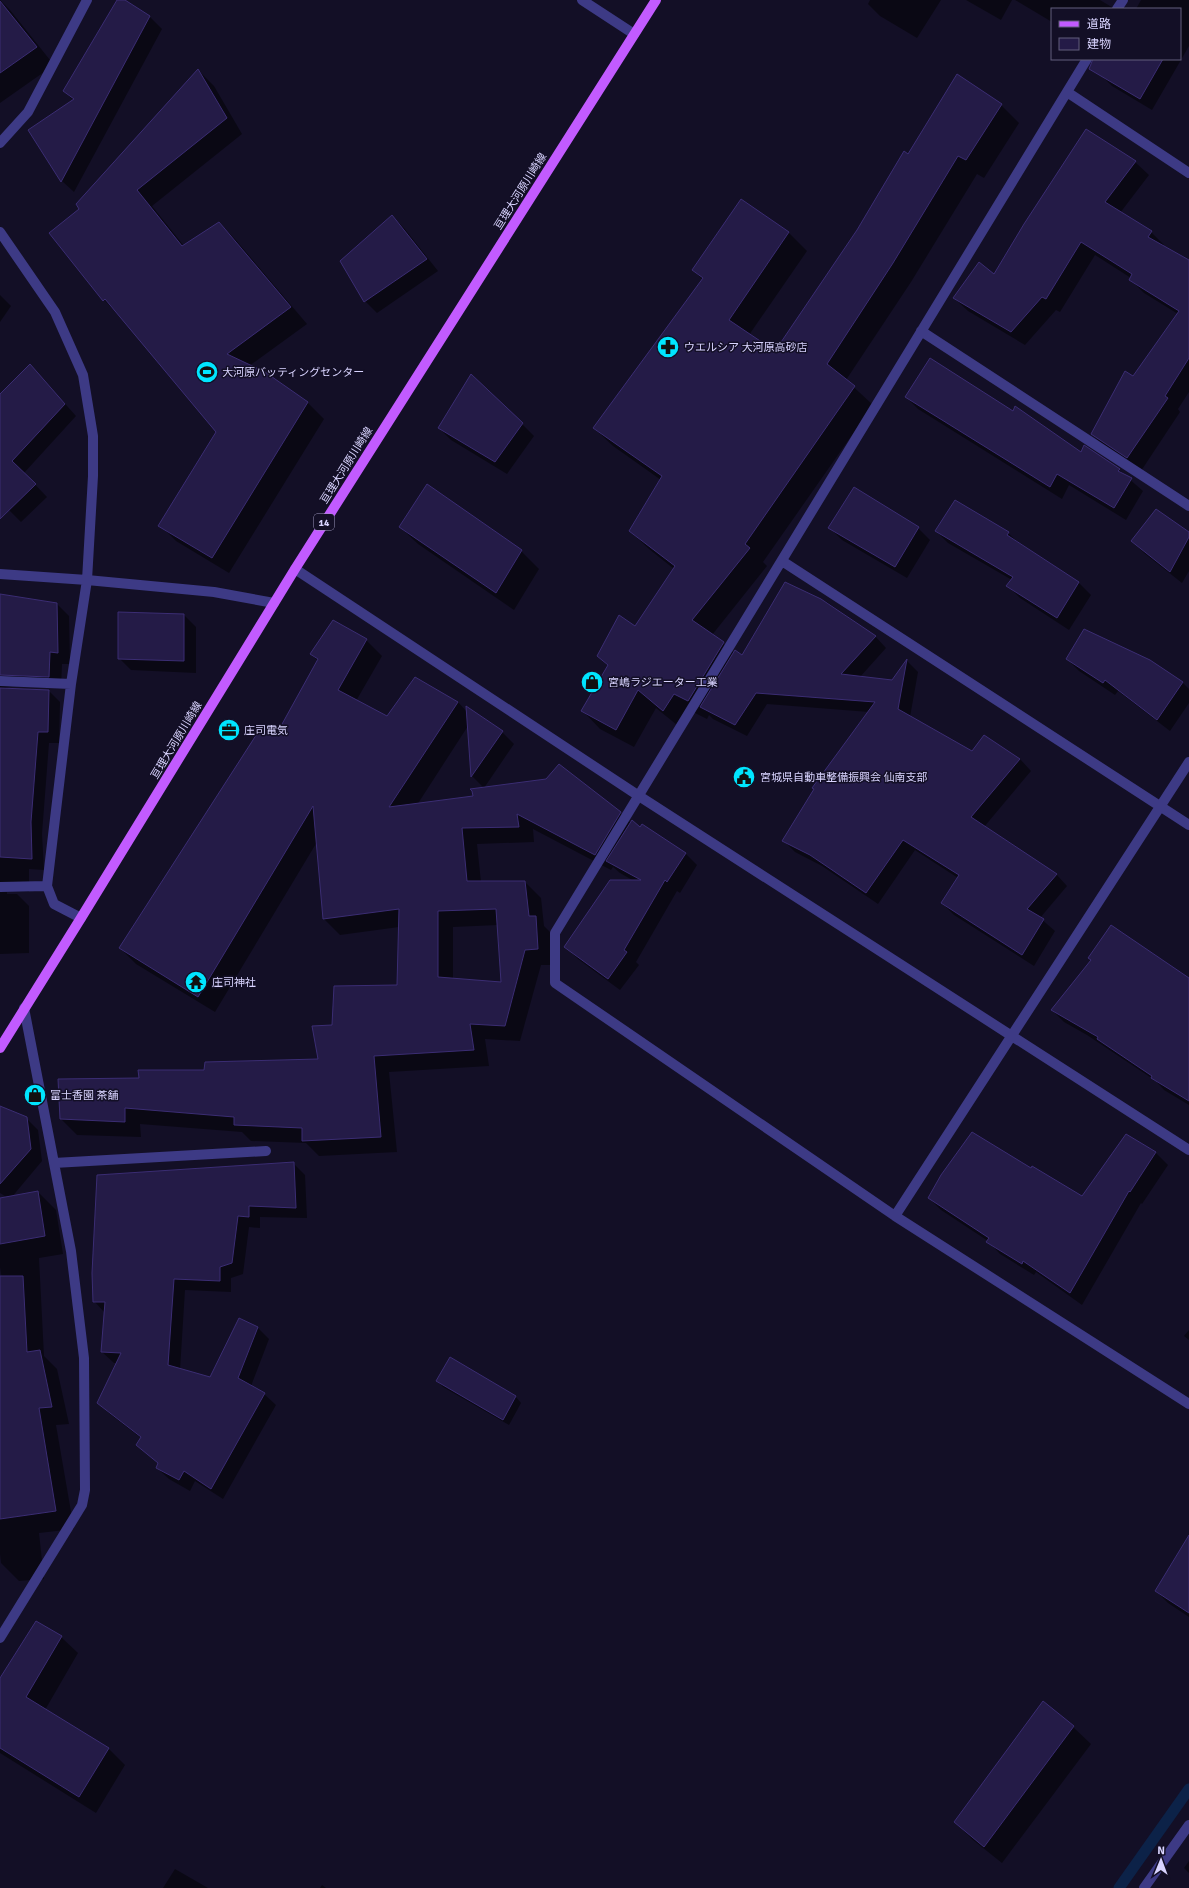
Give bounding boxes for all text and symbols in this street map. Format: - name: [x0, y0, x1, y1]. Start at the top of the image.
- legend: [1051, 8, 1181, 60]
- text: 道路: [1087, 17, 1111, 32]
- text: 建物: [1087, 37, 1111, 52]
- street label: 亘理大河原川崎線: [492, 151, 549, 232]
- pharmacy icon: ウエルシア 大河原高砂店: [655, 334, 681, 360]
- place label: ウエルシア 大河原高砂店: [684, 341, 807, 354]
- sports icon: 大河原バッティングセンター: [194, 359, 220, 385]
- place label: 大河原バッティングセンター: [222, 366, 364, 379]
- street label: 亘理大河原川崎線: [318, 425, 375, 506]
- road number: 14: [314, 514, 334, 530]
- shop icon: 宮嶋ラジエーター工業: [579, 669, 605, 695]
- place label: 宮嶋ラジエーター工業: [608, 676, 718, 689]
- street label: 亘理大河原川崎線: [148, 699, 205, 781]
- office icon: 庄司電気: [216, 717, 242, 743]
- place label: 庄司電気: [244, 724, 288, 737]
- public building icon: 宮城県自動車整備振興会 仙南支部: [731, 764, 757, 790]
- place label: 宮城県自動車整備振興会 仙南支部: [760, 771, 927, 784]
- temple icon: 庄司神社: [183, 969, 209, 995]
- place label: 庄司神社: [212, 976, 256, 989]
- shop icon: 富士香園 茶舗: [22, 1082, 48, 1108]
- place label: 富士香園 茶舗: [50, 1089, 118, 1102]
- north arrow: [1141, 1840, 1181, 1880]
- text: N: [1157, 1844, 1165, 1857]

